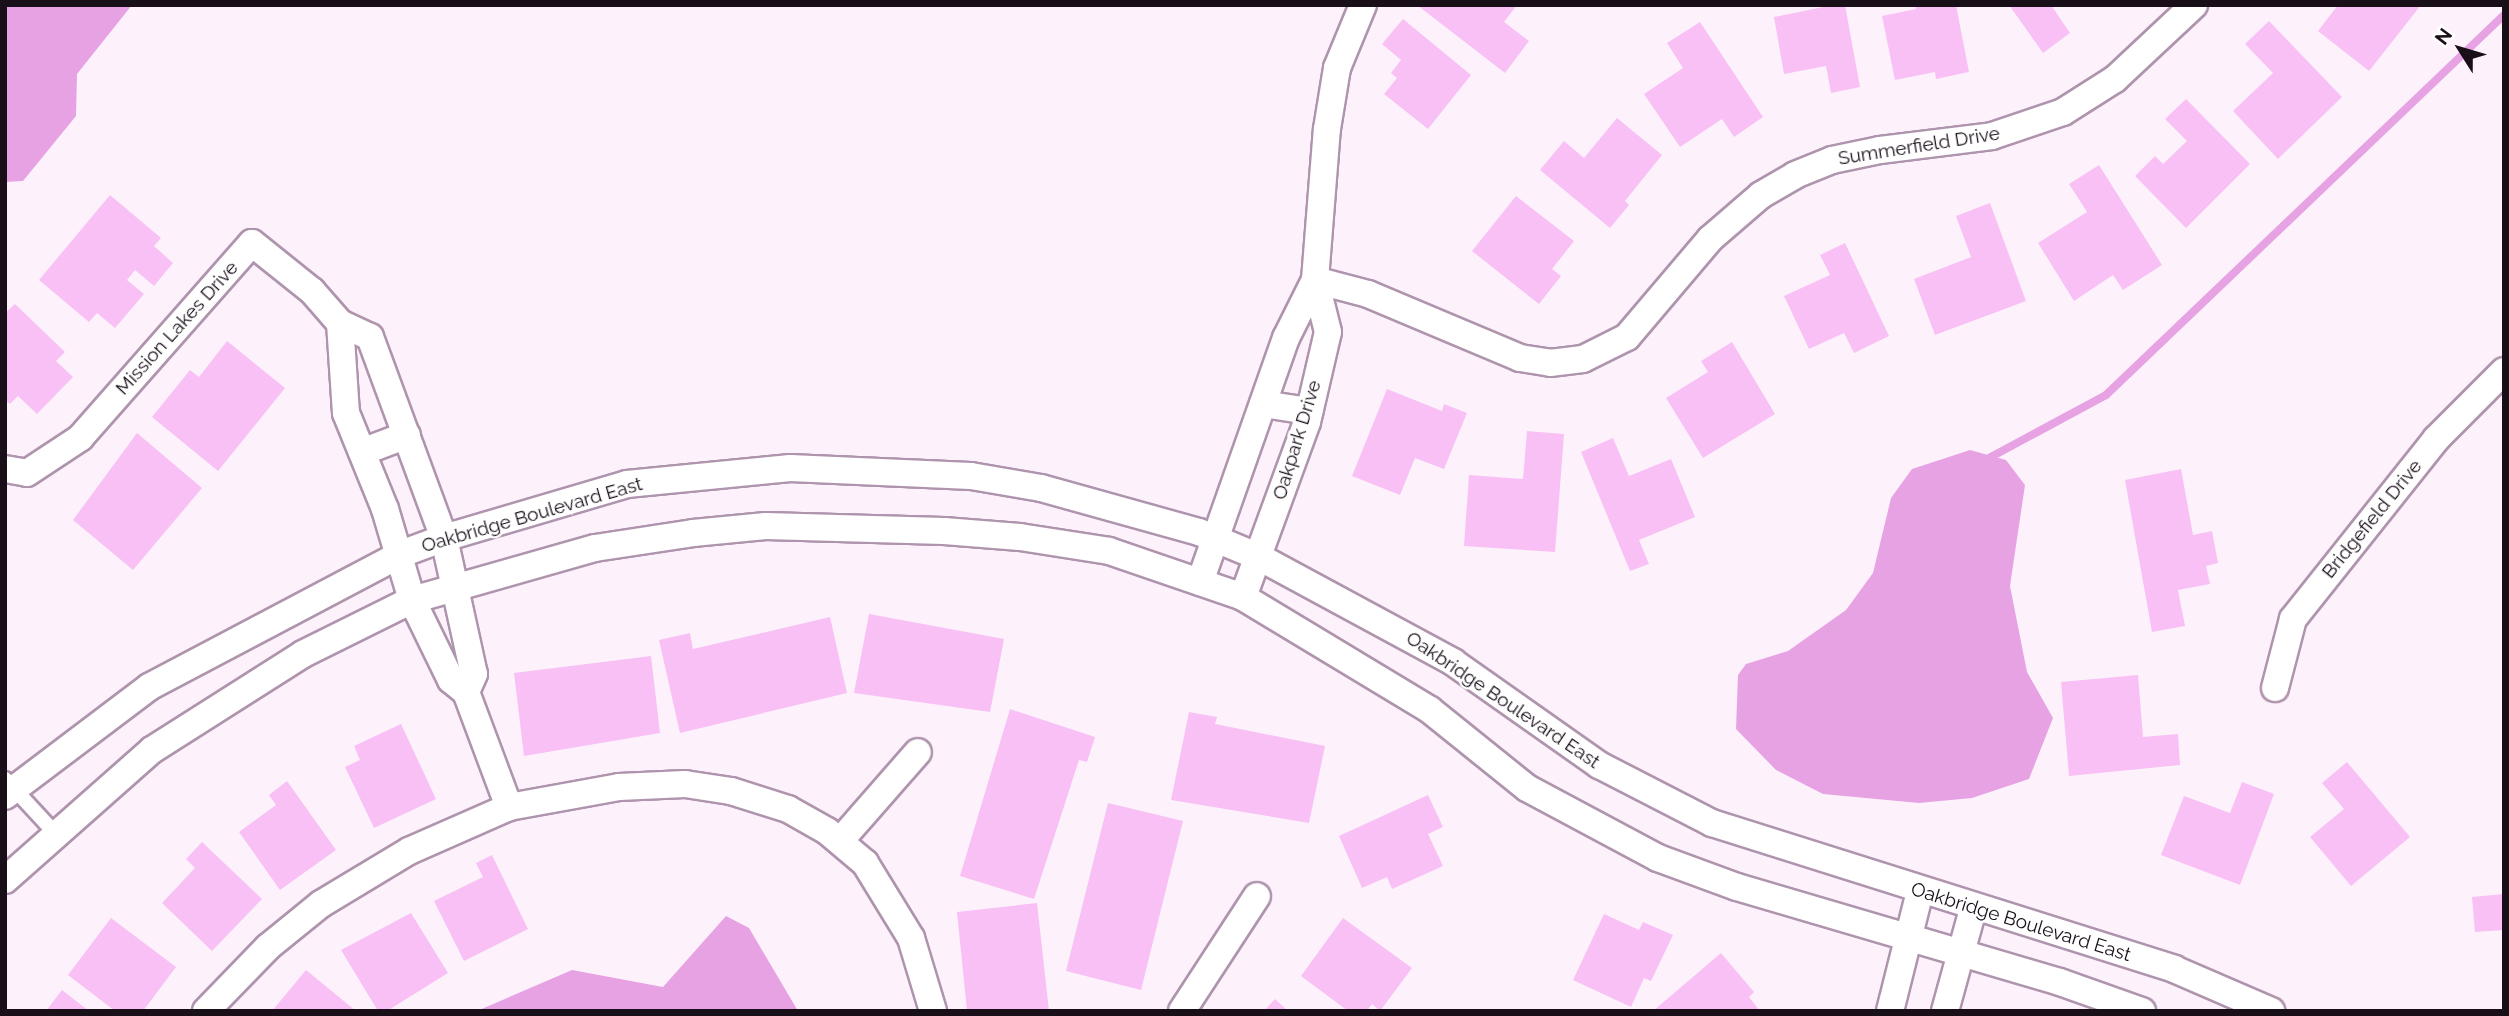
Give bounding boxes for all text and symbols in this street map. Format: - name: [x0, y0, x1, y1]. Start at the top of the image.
- north arrow: [2425, 14, 2495, 84]
- text: N: [2430, 24, 2456, 49]
- street label: Summerfield Drive: [1836, 122, 2002, 170]
- street label: Mission Lakes Drive: [111, 256, 243, 400]
- street label: Oakpark Drive: [1268, 378, 1326, 502]
- street label: Bridgefield Drive: [2317, 455, 2427, 583]
- street label: Oakbridge Boulevard East: [419, 473, 645, 557]
- street label: Oakbridge Boulevard East: [1402, 627, 1604, 773]
- street label: Oakbridge Boulevard East: [1908, 878, 2134, 966]

